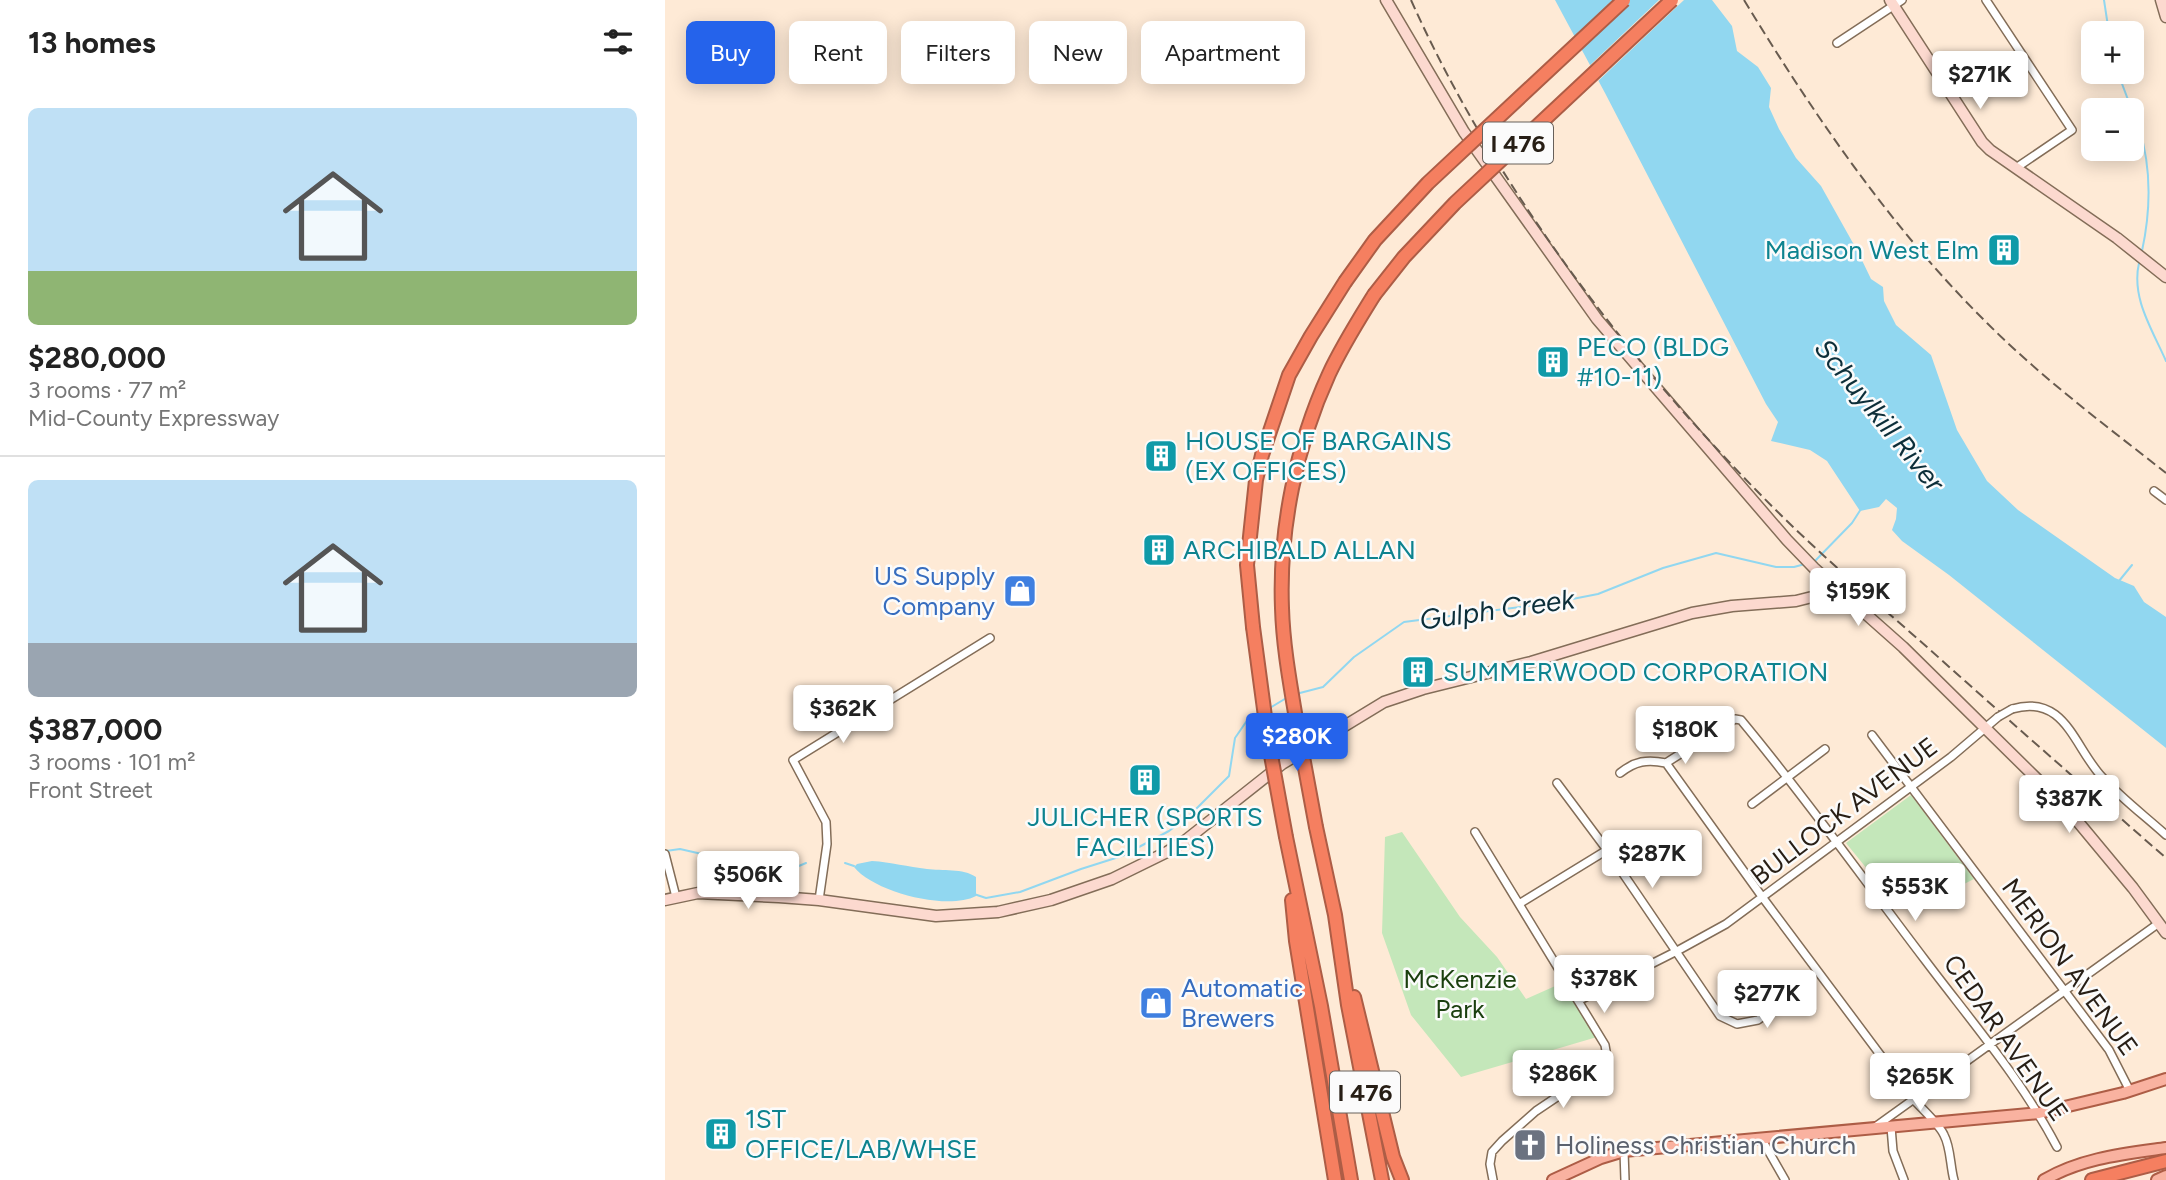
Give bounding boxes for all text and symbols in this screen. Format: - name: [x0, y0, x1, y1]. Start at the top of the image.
- chip: Buy: [686, 21, 775, 84]
- chip: Rent: [789, 21, 887, 84]
- chip: Filters: [901, 21, 1015, 84]
- chip: New: [1029, 21, 1127, 84]
- chip: Apartment: [1141, 21, 1305, 84]
- map controls: [2081, 21, 2144, 161]
- button: +: [2081, 21, 2144, 84]
- icon: filters: [599, 23, 637, 61]
- text: 13 homes: [28, 24, 156, 61]
- pin: $271K: [1931, 52, 2029, 111]
- text: $271K: [1948, 60, 2012, 88]
- button: −: [2081, 98, 2144, 161]
- road number: I 476: [1483, 122, 1553, 163]
- icon: home: [270, 153, 396, 279]
- building icon: Madison West Elm: [1985, 231, 2023, 269]
- place label: Madison West Elm: [1765, 234, 1979, 266]
- place label: PECO (BLDG #10-11): [1577, 331, 1729, 393]
- water label: Schuylkill River: [1808, 332, 1953, 500]
- text: $280,000: [28, 339, 166, 376]
- building icon: PECO (BLDG #10-11): [1534, 343, 1572, 381]
- text: 3 rooms · 77 m²: [28, 376, 186, 404]
- text: Mid-County Expressway: [28, 404, 279, 432]
- place label: HOUSE OF BARGAINS (EX OFFICES): [1185, 425, 1452, 487]
- building icon: HOUSE OF BARGAINS (EX OFFICES): [1142, 437, 1180, 475]
- icon: home: [270, 525, 396, 651]
- building icon: ARCHIBALD ALLAN: [1140, 531, 1178, 569]
- place label: ARCHIBALD ALLAN: [1183, 534, 1416, 566]
- place label: US Supply Company: [874, 560, 995, 622]
- pin: $159K: [1809, 568, 1907, 628]
- shop icon: US Supply Company: [1001, 572, 1039, 610]
- text: $159K: [1826, 577, 1890, 605]
- water label: Gulph Creek: [1417, 581, 1578, 637]
- building icon: SUMMERWOOD CORPORATION: [1399, 653, 1437, 691]
- place label: SUMMERWOOD CORPORATION: [1443, 656, 1828, 688]
- pin: $362K: [794, 686, 892, 745]
- text: $362K: [809, 694, 877, 722]
- pin: $180K: [1636, 706, 1734, 766]
- text: $387,000: [28, 711, 162, 748]
- pin: $280K: [1248, 714, 1346, 773]
- text: $180K: [1652, 715, 1718, 743]
- text: $280K: [1262, 722, 1332, 750]
- street label: BULLOCK AVENUE: [1744, 730, 1944, 892]
- text: 3 rooms · 101 m²: [28, 748, 195, 776]
- building icon: JULICHER (SPORTS FACILITIES): [1126, 761, 1164, 799]
- text: Front Street: [28, 776, 153, 804]
- pin: $387K: [2020, 776, 2118, 835]
- text: $387K: [2035, 784, 2103, 812]
- place label: JULICHER (SPORTS FACILITIES): [1027, 801, 1263, 863]
- pin: $287K: [1603, 830, 1701, 890]
- text: $287K: [1618, 839, 1686, 867]
- pin: $506K: [699, 852, 797, 911]
- text: $506K: [713, 860, 783, 888]
- pin: $553K: [1866, 864, 1964, 923]
- text: $553K: [1881, 872, 1949, 900]
- street label: MERION AVENUE: [1995, 872, 2145, 1062]
- street label: CEDAR AVENUE: [1937, 948, 2075, 1128]
- pin: $378K: [1555, 956, 1653, 1015]
- park label: McKenzie Park: [1403, 963, 1517, 1025]
- text: $378K: [1570, 964, 1638, 992]
- pin: $277K: [1718, 970, 1816, 1030]
- place label: Automatic Brewers: [1181, 972, 1303, 1034]
- text: $277K: [1734, 979, 1800, 1007]
- shop icon: Automatic Brewers: [1137, 984, 1175, 1022]
- pin: $286K: [1514, 1050, 1612, 1110]
- pin: $265K: [1871, 1054, 1969, 1113]
- text: $286K: [1529, 1059, 1597, 1087]
- text: $265K: [1886, 1062, 1954, 1090]
- road number: I 476: [1330, 1072, 1400, 1112]
- place label: 1ST OFFICE/LAB/WHSE: [745, 1103, 978, 1165]
- building icon: 1ST OFFICE/LAB/WHSE: [702, 1115, 740, 1153]
- church icon: Holiness Christian Church: [1511, 1126, 1549, 1164]
- place label: Holiness Christian Church: [1555, 1129, 1856, 1161]

